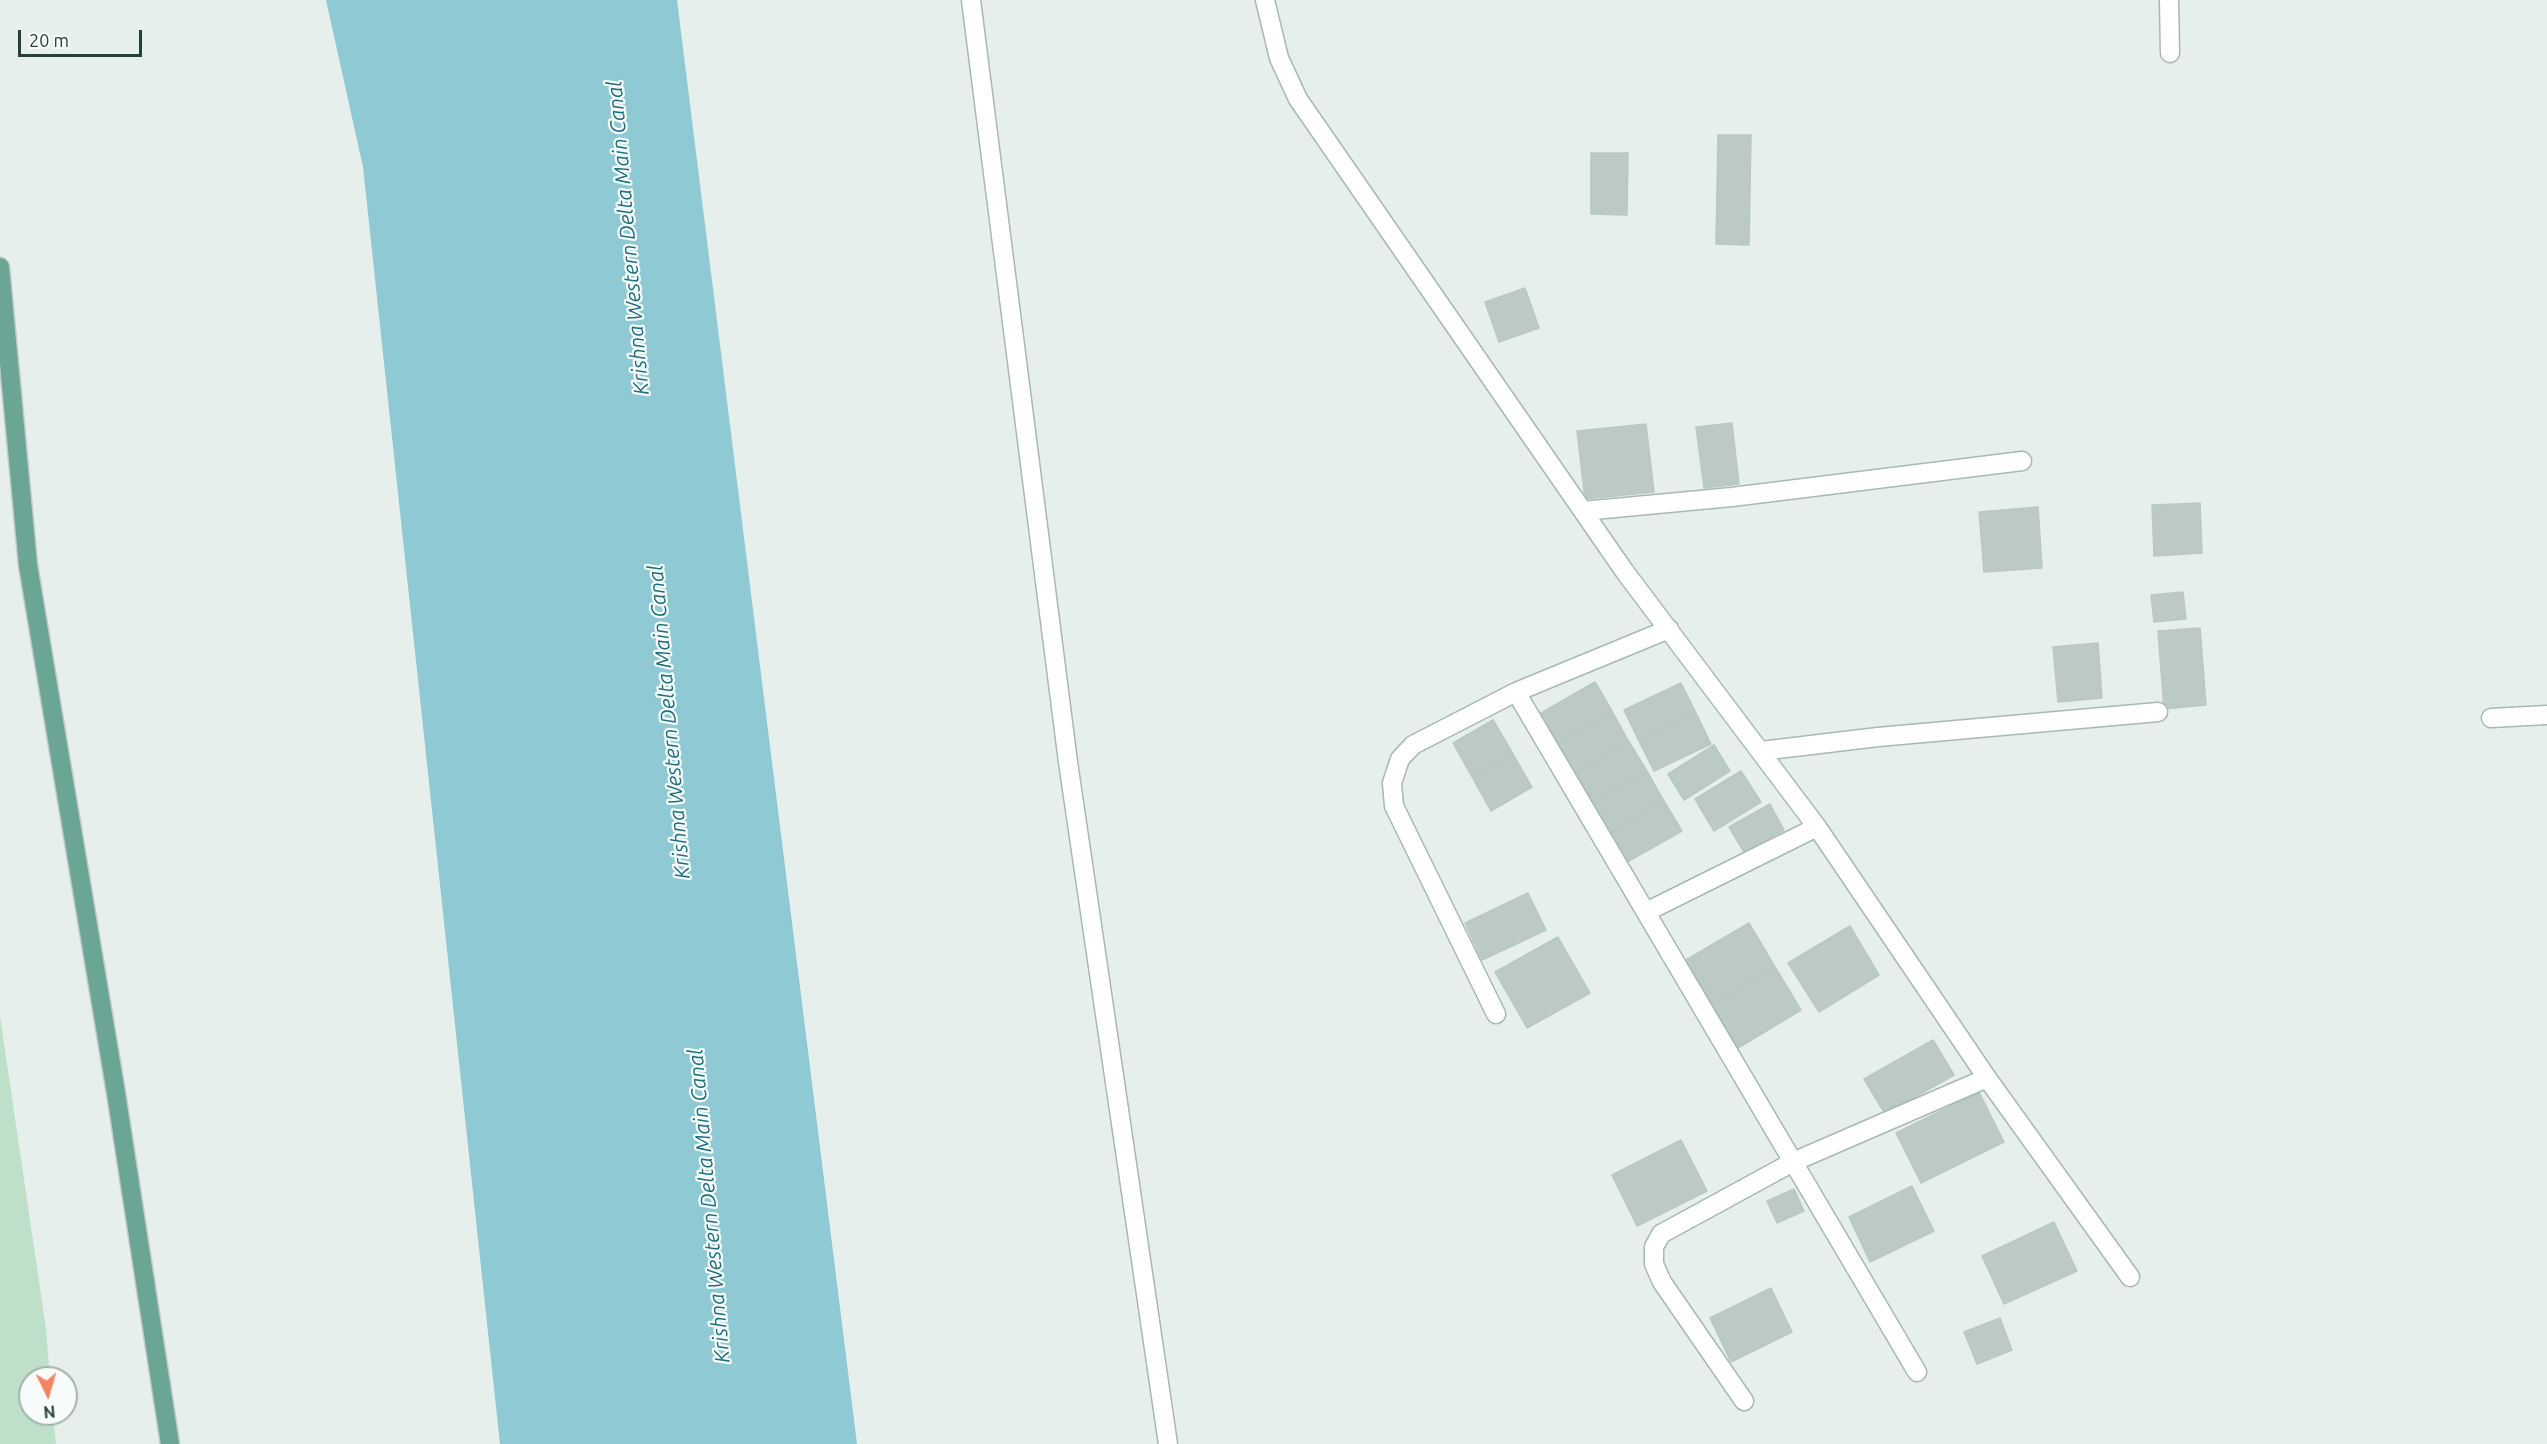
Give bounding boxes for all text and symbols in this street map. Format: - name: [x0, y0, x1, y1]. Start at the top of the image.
- scale bar: [21, 18, 146, 56]
- text: 20 m: [29, 30, 69, 50]
- water label: Krishna Western Delta Main Canal: [602, 80, 654, 396]
- water label: Krishna Western Delta Main Canal: [643, 564, 695, 880]
- water label: Krishna Western Delta Main Canal: [683, 1048, 735, 1364]
- north arrow: [18, 1366, 78, 1426]
- text: N: [43, 1402, 56, 1421]

